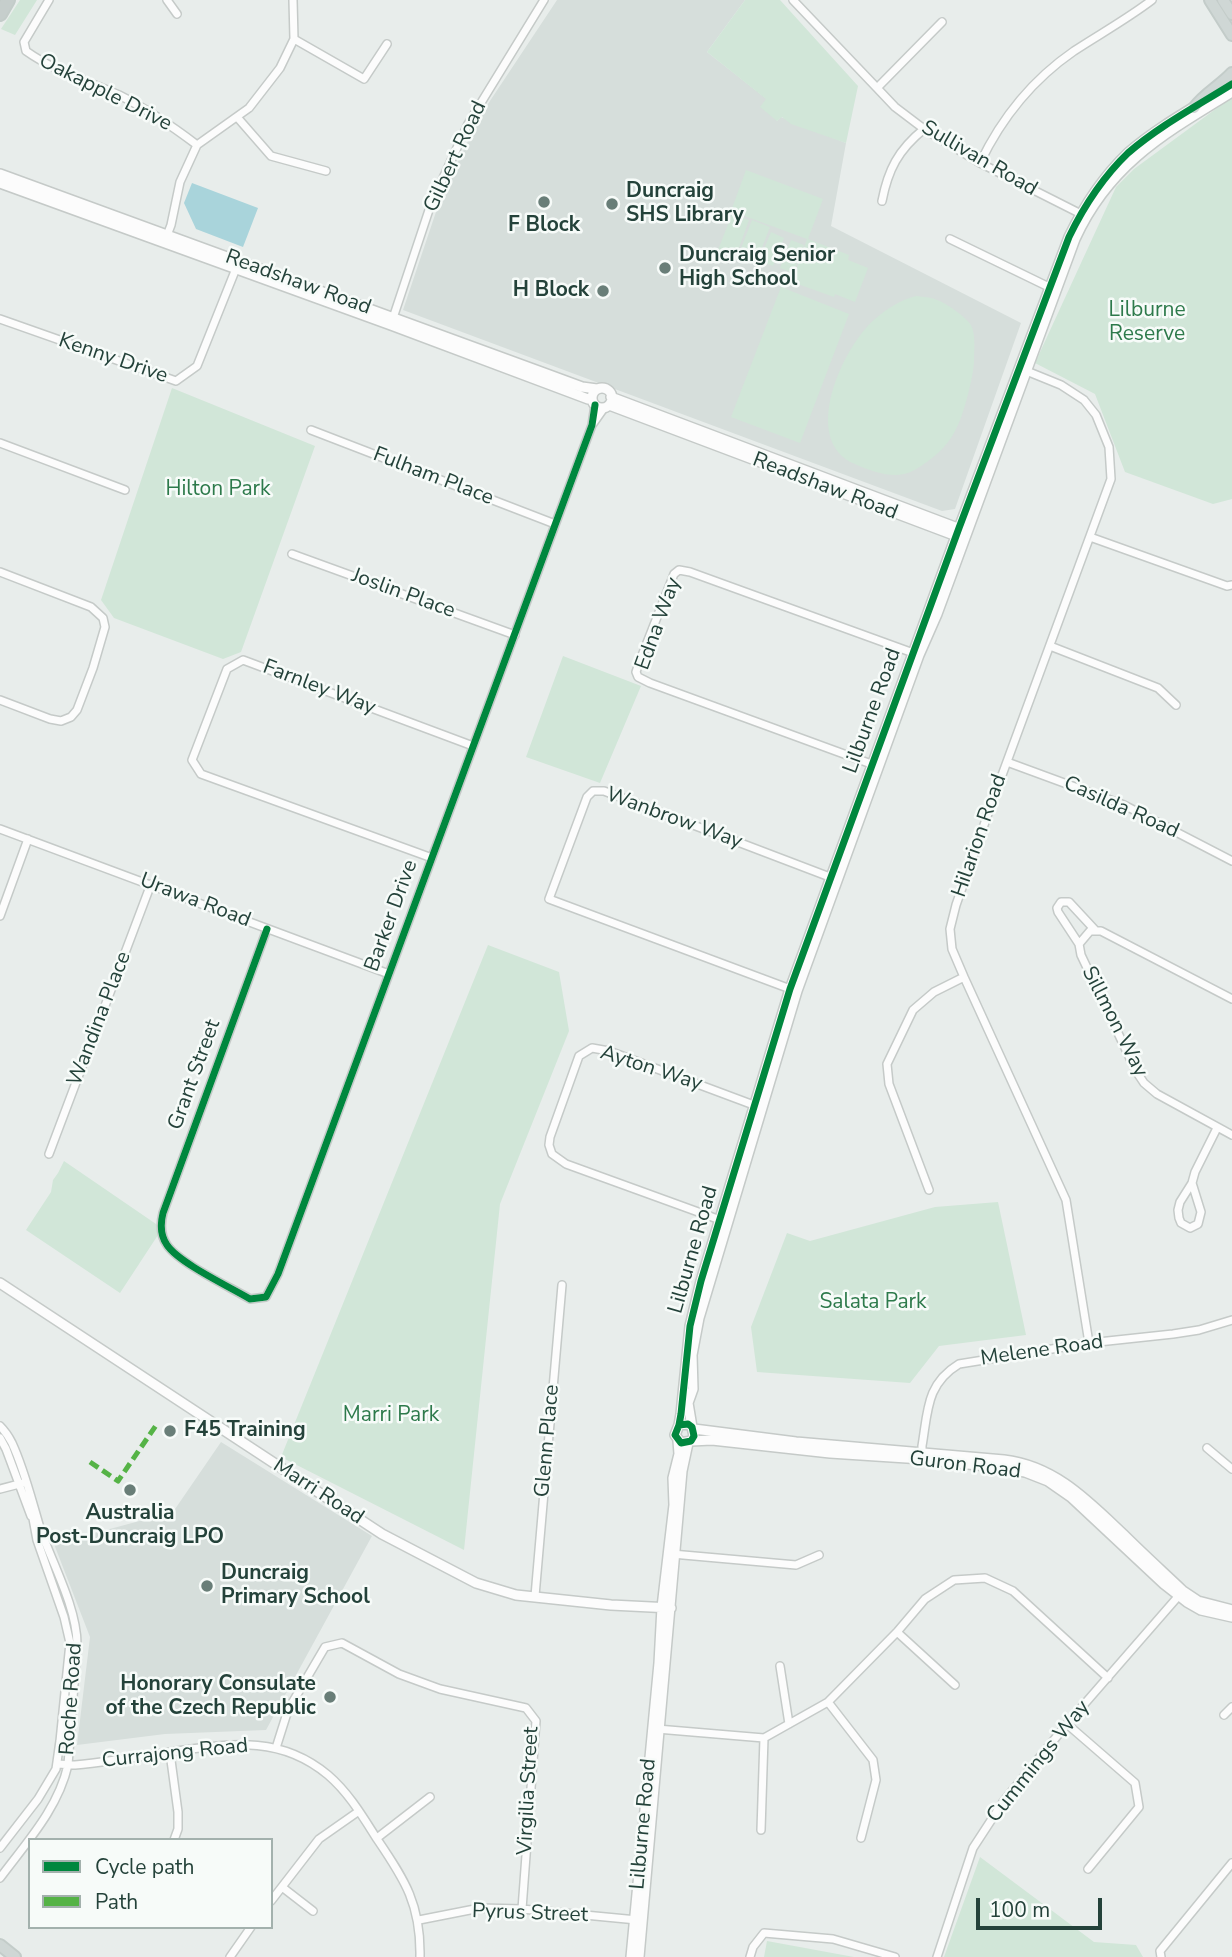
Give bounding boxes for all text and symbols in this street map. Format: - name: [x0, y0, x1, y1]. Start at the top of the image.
- street label: Oakapple Drive: [34, 49, 176, 137]
- street label: Gilbert Road: [419, 98, 493, 216]
- street label: Sullivan Road: [916, 116, 1042, 202]
- place label: Duncraig SHS Library: [626, 179, 744, 229]
- marker: F Block: [536, 194, 552, 210]
- marker: Duncraig SHS Library: [604, 196, 620, 212]
- place label: F Block: [508, 213, 580, 239]
- place label: Duncraig Senior High School: [679, 243, 835, 293]
- street label: Readshaw Road: [222, 245, 374, 321]
- marker: Duncraig Senior High School: [657, 260, 673, 276]
- place label: H Block: [513, 278, 589, 304]
- marker: H Block: [595, 283, 611, 299]
- park label: Lilburne Reserve: [1108, 298, 1186, 348]
- street label: Kenny Drive: [55, 329, 171, 389]
- street label: Fulham Place: [369, 442, 497, 512]
- street label: Readshaw Road: [749, 448, 901, 526]
- park label: Hilton Park: [165, 477, 271, 503]
- street label: Joslin Place: [348, 564, 458, 624]
- street label: Edna Way: [631, 574, 687, 674]
- street label: Lilburne Road: [839, 645, 907, 777]
- street label: Farnley Way: [259, 655, 379, 721]
- street label: Hilarion Road: [947, 771, 1013, 901]
- street label: Casilda Road: [1059, 771, 1183, 845]
- street label: Wanbrow Way: [603, 783, 745, 855]
- street label: Barker Drive: [360, 857, 424, 975]
- street label: Urawa Road: [136, 868, 254, 934]
- street label: Wandina Place: [63, 948, 137, 1090]
- street label: Sillmon Way: [1075, 962, 1153, 1082]
- street label: Grant Street: [163, 1016, 227, 1134]
- street label: Ayton Way: [597, 1041, 705, 1097]
- street label: Lilburne Road: [664, 1183, 724, 1317]
- park label: Salata Park: [819, 1290, 927, 1316]
- street label: Melene Road: [979, 1330, 1105, 1372]
- street label: Glenn Place: [531, 1384, 565, 1498]
- park label: Marri Park: [343, 1403, 439, 1429]
- place label: F45 Training: [184, 1418, 306, 1444]
- marker: F45 Training: [162, 1423, 178, 1439]
- street label: Guron Road: [908, 1447, 1022, 1485]
- street label: Marri Road: [268, 1453, 368, 1531]
- marker: Australia Post-Duncraig LPO: [122, 1482, 138, 1498]
- place label: Australia Post-Duncraig LPO: [36, 1501, 224, 1551]
- place label: Duncraig Primary School: [221, 1561, 370, 1611]
- marker: Duncraig Primary School: [199, 1578, 215, 1594]
- street label: Roche Road: [56, 1642, 88, 1756]
- place label: Honorary Consulate of the Czech Republic: [106, 1672, 316, 1722]
- marker: Honorary Consulate of the Czech Republic: [322, 1689, 338, 1705]
- street label: Cummings Way: [982, 1696, 1096, 1828]
- street label: Virgilia Street: [513, 1726, 545, 1856]
- street label: Currajong Road: [101, 1734, 249, 1774]
- street label: Lilburne Road: [626, 1757, 662, 1891]
- legend: [28, 1838, 273, 1929]
- text: Cycle path: [95, 1853, 194, 1881]
- scale bar: [980, 1884, 1106, 1928]
- text: Path: [95, 1888, 138, 1916]
- text: 100 m: [989, 1896, 1050, 1924]
- street label: Pyrus Street: [472, 1899, 588, 1929]

